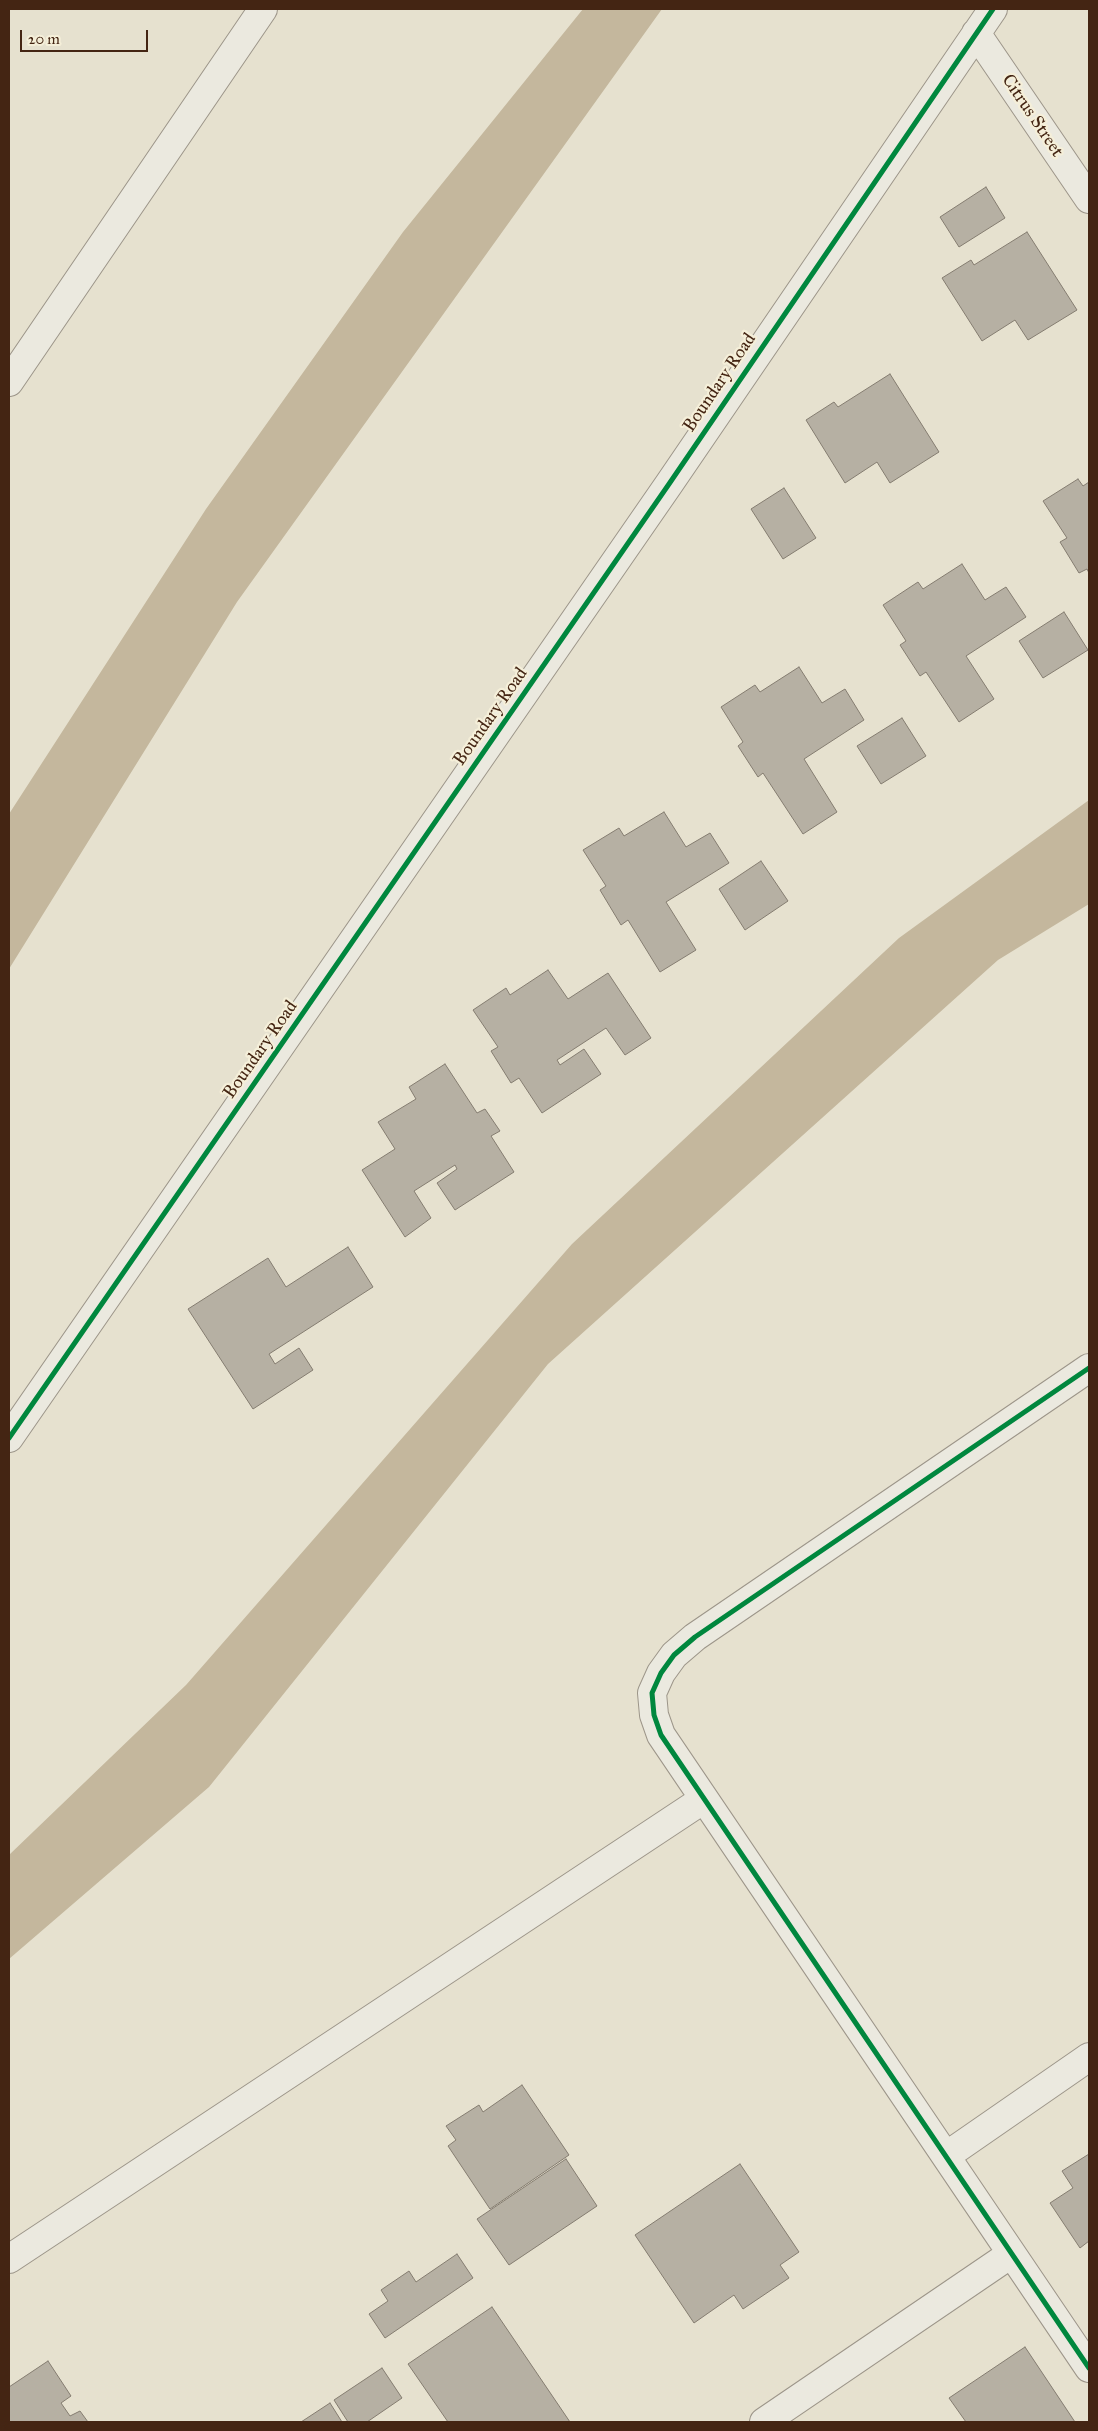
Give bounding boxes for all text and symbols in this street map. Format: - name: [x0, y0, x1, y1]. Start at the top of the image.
- scale bar: [22, 20, 150, 52]
- text: 20 m: [28, 30, 60, 48]
- street label: Citrus Street: [996, 71, 1068, 161]
- street label: Boundary Road: [679, 330, 761, 436]
- street label: Boundary Road: [449, 664, 533, 770]
- street label: Boundary Road: [219, 997, 303, 1103]

